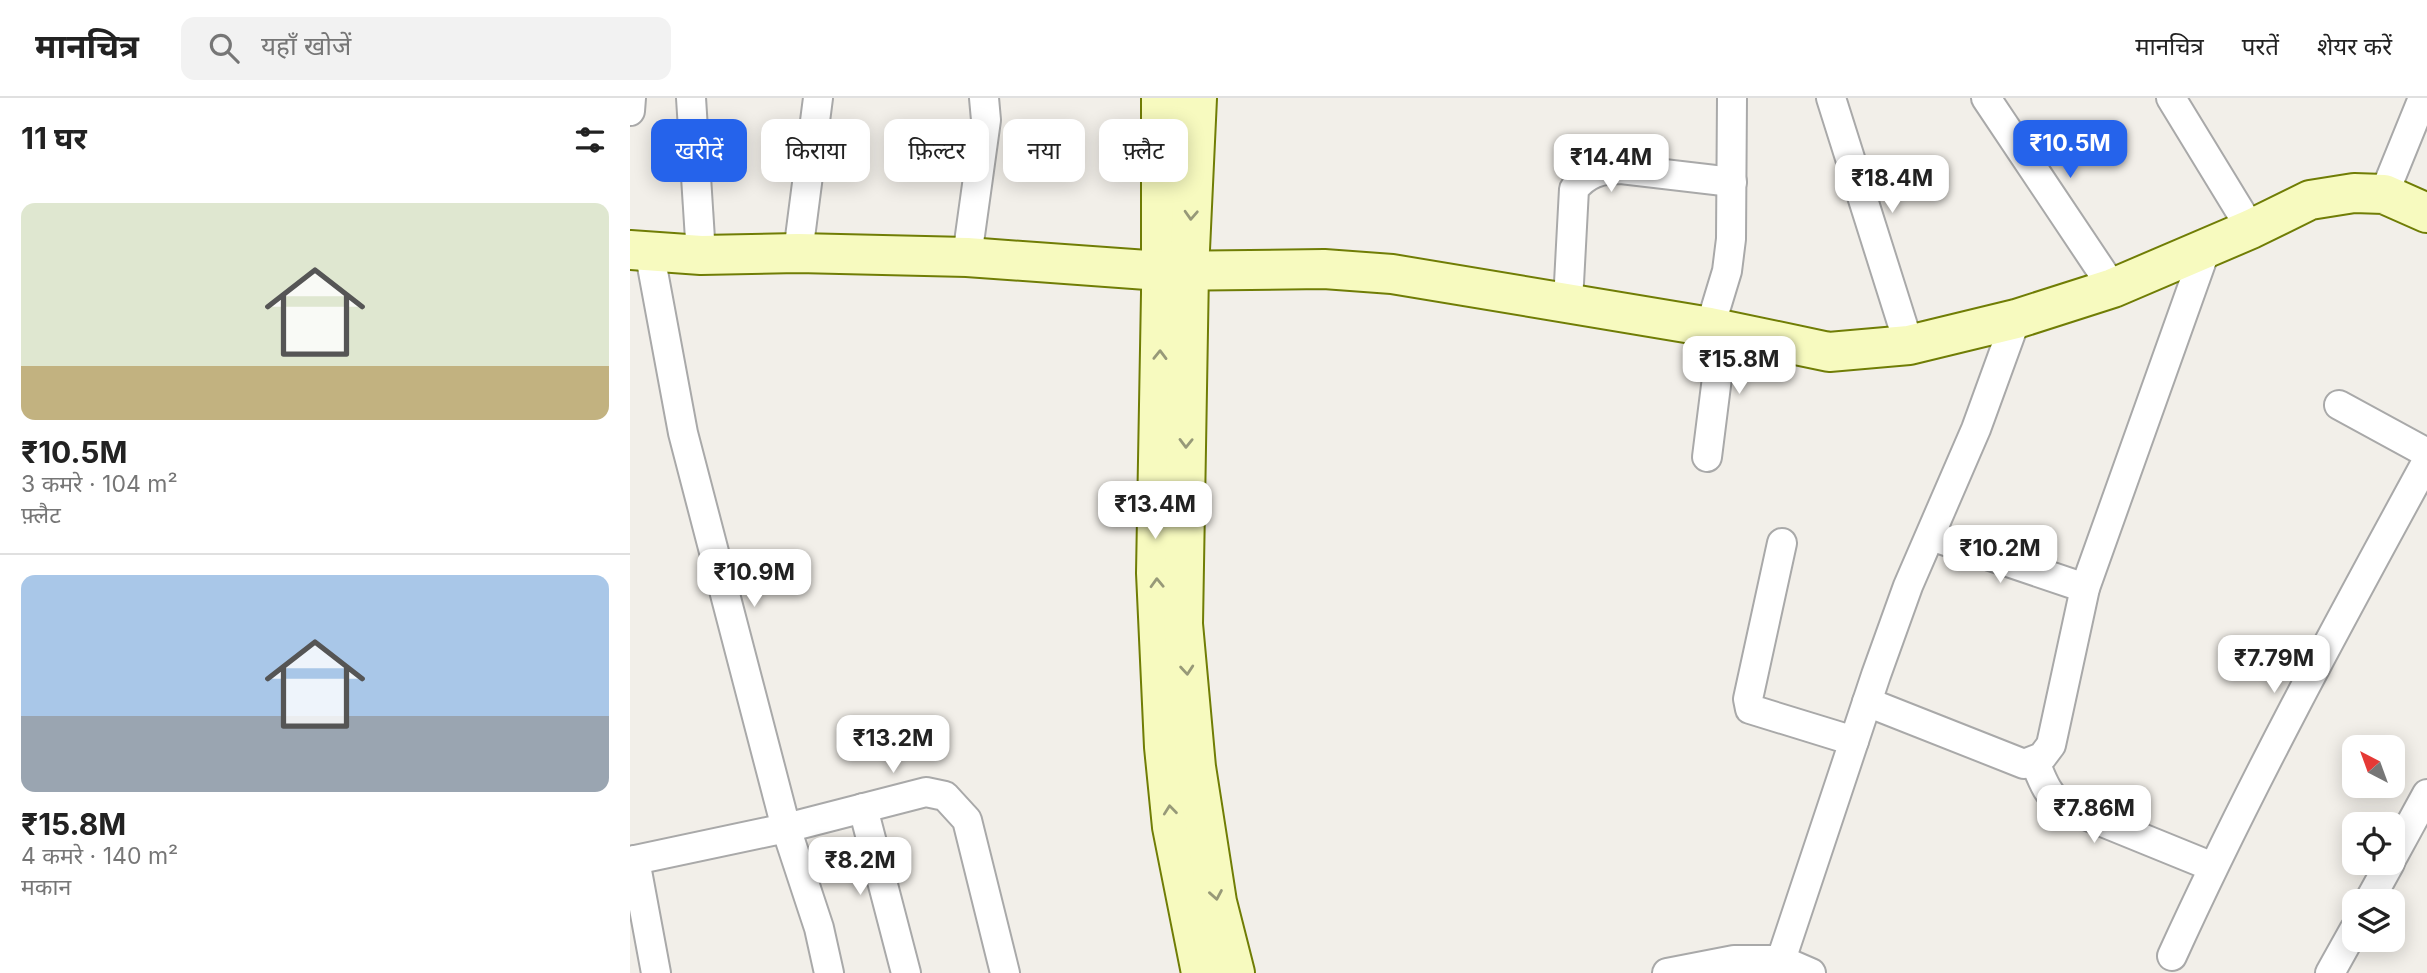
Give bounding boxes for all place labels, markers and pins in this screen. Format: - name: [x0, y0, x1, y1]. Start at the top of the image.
- pin: ₹10.5M: [2013, 120, 2127, 180]
- pin: ₹14.4M: [1554, 134, 1668, 194]
- pin: ₹18.4M: [1835, 156, 1949, 215]
- pin: ₹15.8M: [1682, 336, 1796, 396]
- pin: ₹13.4M: [1098, 482, 1212, 541]
- pin: ₹10.2M: [1943, 526, 2057, 585]
- pin: ₹10.9M: [697, 550, 811, 609]
- pin: ₹7.79M: [2217, 636, 2331, 695]
- pin: ₹13.2M: [836, 716, 950, 775]
- pin: ₹7.86M: [2037, 786, 2151, 845]
- pin: ₹8.2M: [811, 838, 909, 897]

